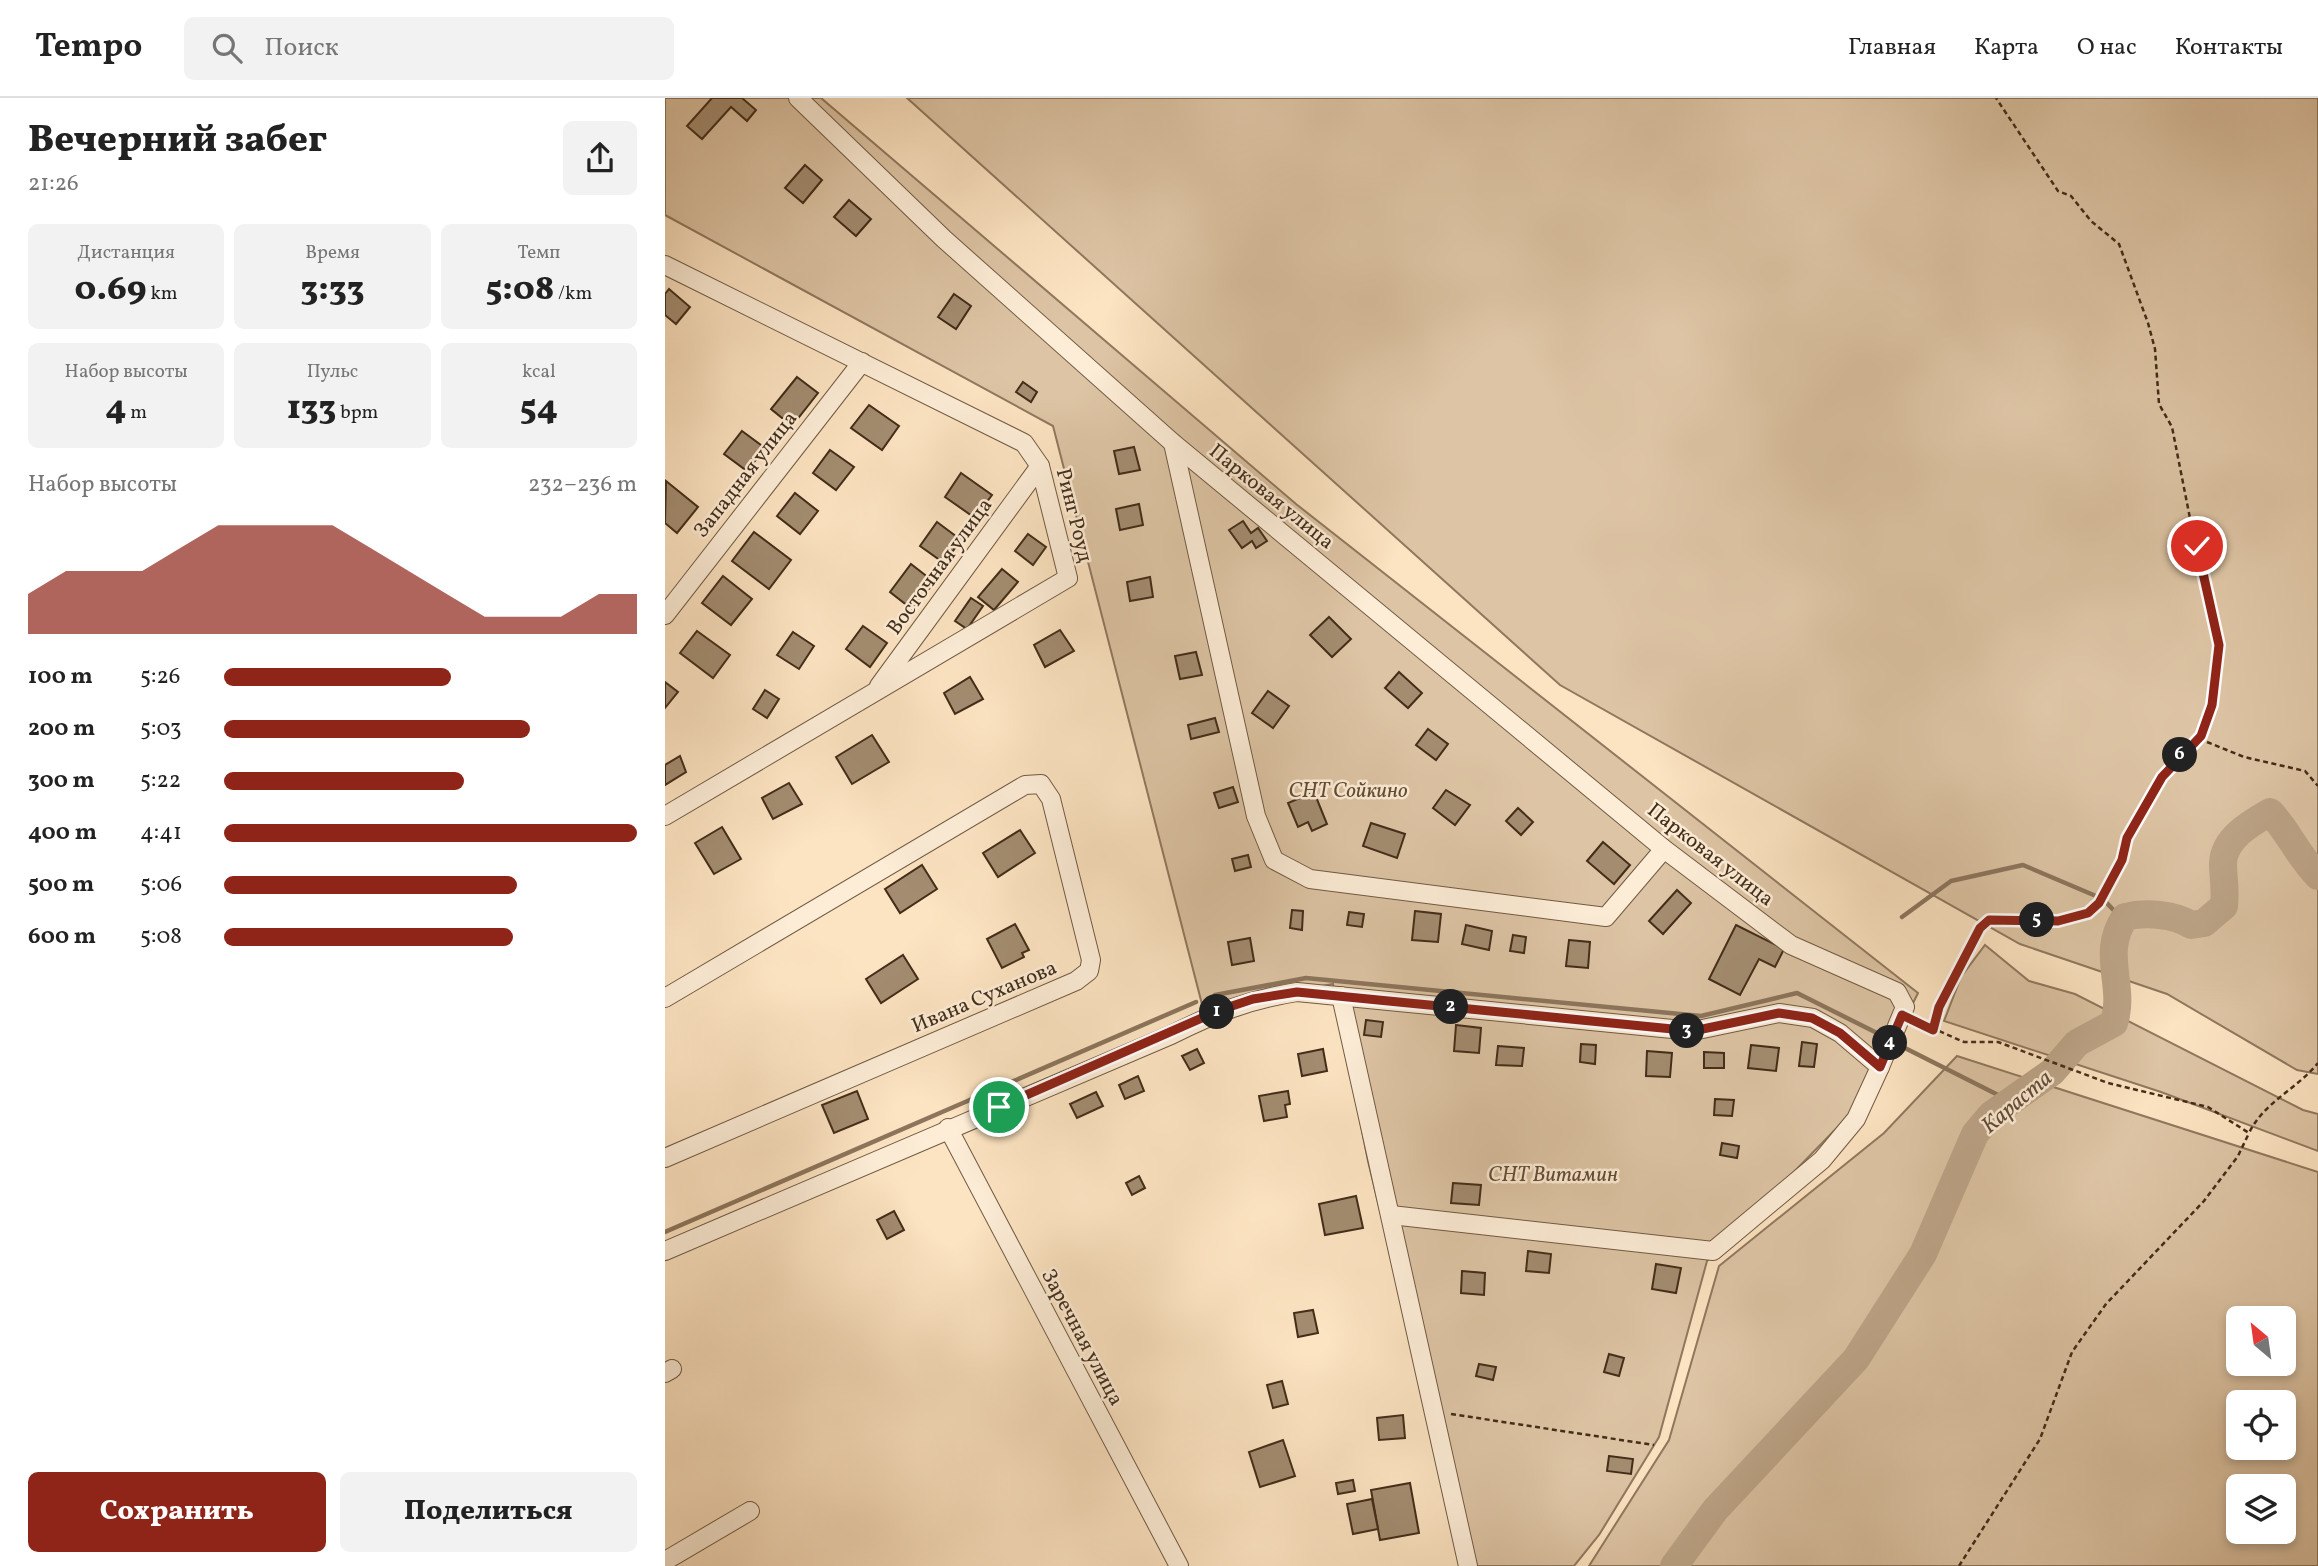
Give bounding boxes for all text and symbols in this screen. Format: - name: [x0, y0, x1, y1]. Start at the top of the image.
- search box: [184, 17, 674, 80]
- text: Tempo: [35, 25, 142, 71]
- icon: search: [208, 29, 246, 67]
- text: Поиск: [264, 30, 339, 66]
- text: Главная: [1848, 31, 1936, 65]
- text: Карта: [1974, 31, 2039, 65]
- text: О нас: [2077, 31, 2137, 65]
- text: Контакты: [2175, 31, 2283, 65]
- text: Вечерний забег: [28, 115, 327, 168]
- button: share: [563, 121, 637, 195]
- text: 21:26: [28, 168, 79, 200]
- text: Дистанция: [77, 240, 175, 266]
- text: Время: [305, 240, 360, 266]
- text: Темп: [517, 240, 560, 266]
- text: 0.69: [75, 266, 147, 314]
- text: 3:33: [300, 266, 365, 314]
- text: 5:08: [485, 266, 554, 314]
- text: km: [147, 281, 178, 307]
- text: /km: [554, 281, 592, 307]
- text: Набор высоты: [65, 359, 188, 385]
- text: Пульс: [307, 359, 358, 385]
- text: kcal: [522, 359, 556, 385]
- text: 4: [105, 385, 126, 433]
- text: 133: [287, 385, 336, 433]
- text: 54: [520, 385, 558, 433]
- text: m: [126, 400, 147, 426]
- text: bpm: [336, 400, 378, 426]
- street label: Западная улица: [688, 406, 805, 544]
- street label: Парковая улица: [1202, 438, 1340, 557]
- street label: Ринг Роуд: [1048, 465, 1099, 565]
- text: Набор высоты: [28, 469, 177, 501]
- text: 232–236 m: [528, 469, 637, 501]
- street label: Восточная улица: [881, 492, 1000, 641]
- pin: [2167, 516, 2227, 576]
- icon: check: [2178, 527, 2216, 565]
- text: 100 m: [28, 661, 93, 693]
- text: 5:26: [140, 661, 180, 693]
- text: 200 m: [28, 713, 95, 745]
- text: 5:03: [140, 713, 182, 745]
- pin: 6: [2163, 738, 2197, 772]
- text: 6: [2174, 741, 2185, 767]
- text: 300 m: [28, 765, 95, 797]
- text: 5:22: [140, 765, 181, 797]
- park label: СНТ Сойкино: [1288, 777, 1408, 806]
- street label: Парковая улица: [1641, 796, 1780, 914]
- text: 400 m: [28, 817, 97, 849]
- text: 4:41: [140, 817, 182, 849]
- text: 500 m: [28, 869, 94, 901]
- text: 5:06: [140, 869, 182, 901]
- pin: 5: [2019, 902, 2055, 938]
- text: 5: [2032, 906, 2041, 932]
- text: 600 m: [28, 921, 96, 953]
- text: 5:08: [140, 921, 182, 953]
- street label: Ивана Суханова: [908, 954, 1062, 1041]
- pin: 2: [1433, 990, 1469, 1024]
- text: 2: [1446, 993, 1455, 1019]
- pin: 1: [1199, 995, 1235, 1030]
- text: 1: [1213, 998, 1220, 1024]
- pin: 3: [1669, 1014, 1705, 1048]
- text: 3: [1682, 1017, 1691, 1043]
- pin: 4: [1873, 1026, 1907, 1060]
- text: 4: [1884, 1029, 1895, 1055]
- water label: Караста: [1975, 1063, 2060, 1142]
- pin: [969, 1077, 1029, 1137]
- icon: arrive: [980, 1088, 1018, 1126]
- park label: СНТ Витамин: [1488, 1161, 1618, 1190]
- street label: Заречная улица: [1033, 1264, 1130, 1411]
- north arrow: [2226, 1306, 2296, 1376]
- map controls: [2226, 1306, 2296, 1544]
- button: locate: [2226, 1390, 2296, 1460]
- button: Сохранить: [28, 1472, 326, 1552]
- button: Поделиться: [340, 1472, 637, 1552]
- button: layers: [2226, 1474, 2296, 1544]

